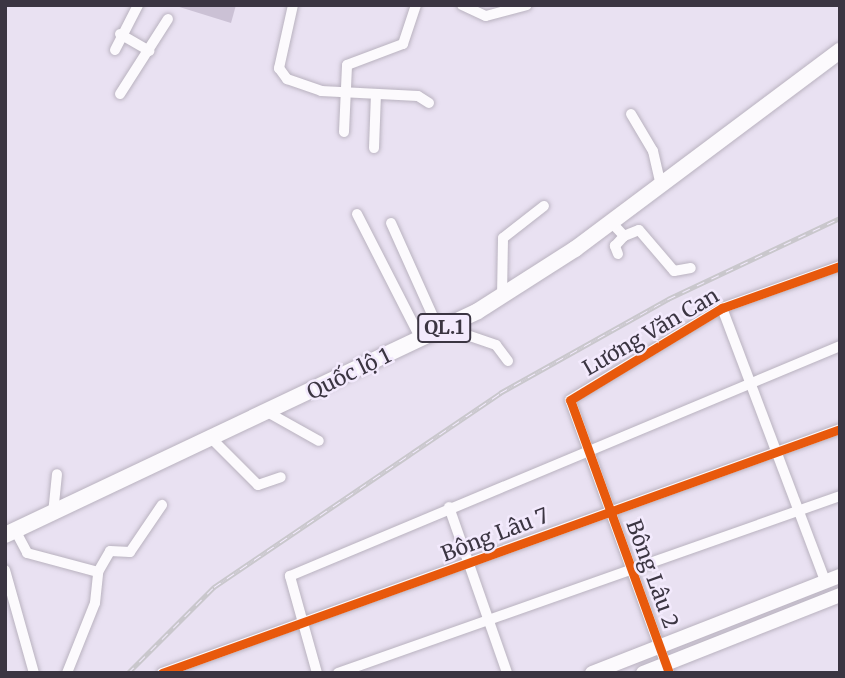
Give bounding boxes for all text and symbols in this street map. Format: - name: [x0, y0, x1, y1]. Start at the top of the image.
- street label: Lương Văn Can: [579, 283, 723, 381]
- road number: QL.1: [416, 312, 472, 344]
- street label: Quốc lộ 1: [303, 343, 395, 405]
- street label: Bông Lâu 7: [438, 503, 552, 567]
- street label: Bông Lâu 2: [621, 516, 683, 632]

